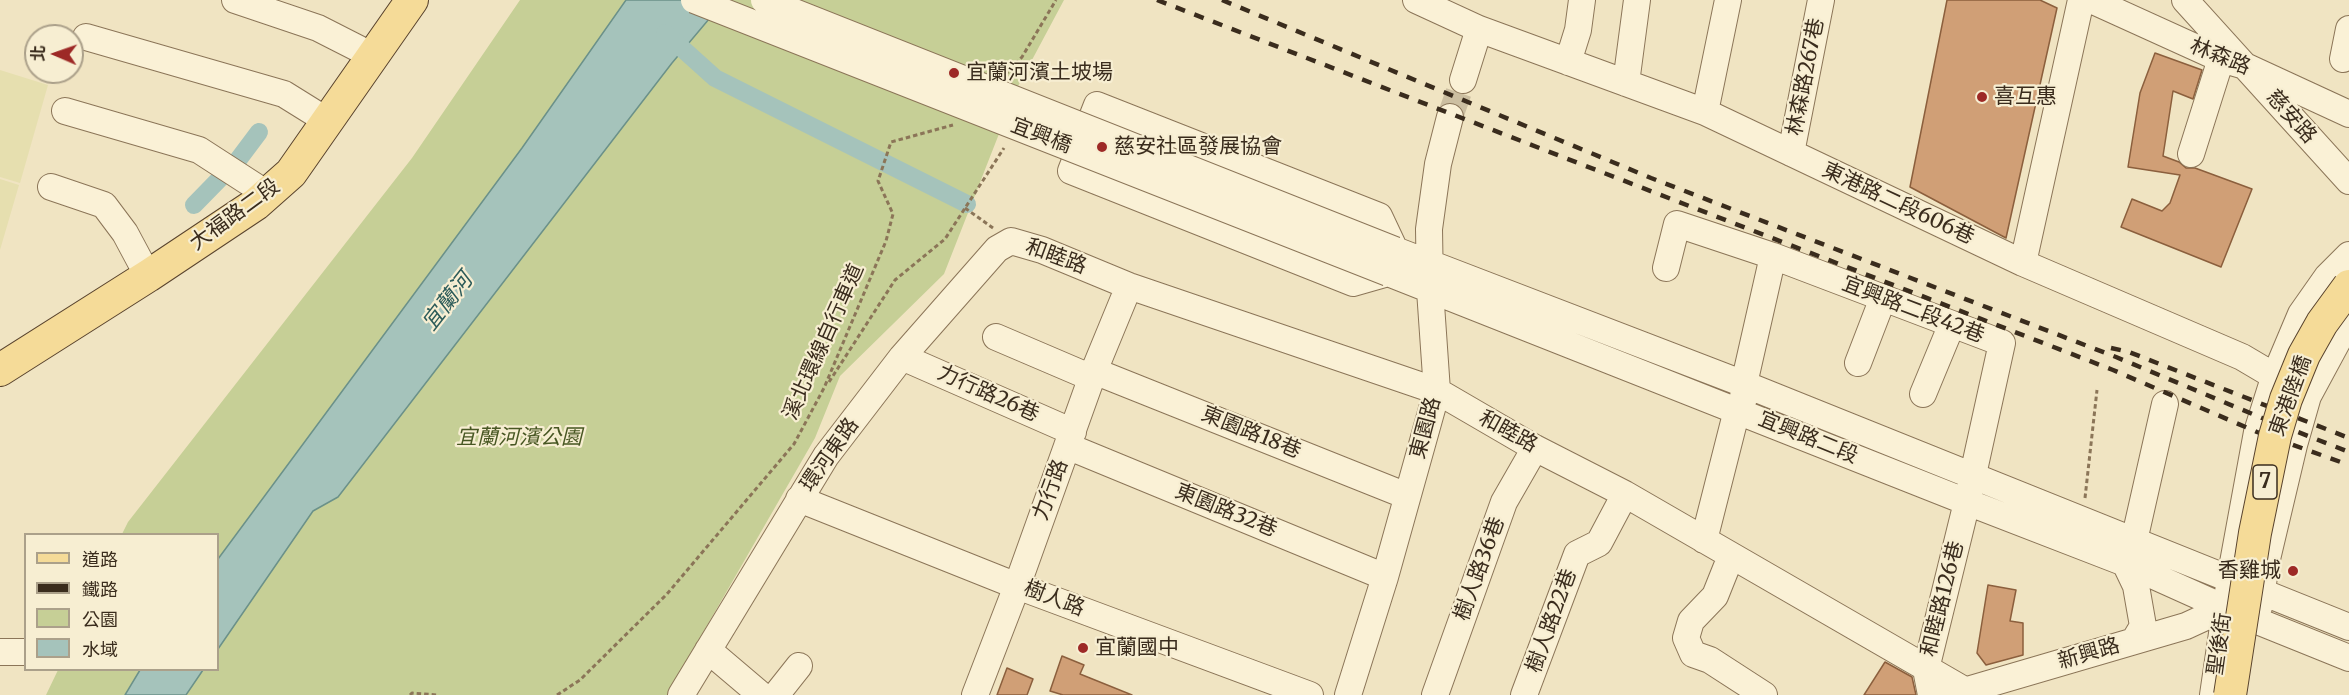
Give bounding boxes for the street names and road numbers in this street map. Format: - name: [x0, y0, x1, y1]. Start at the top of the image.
- street label: 林森路267巷: [1782, 16, 1830, 138]
- street label: 林森路: [2186, 34, 2254, 80]
- street label: 慈安路: [2261, 85, 2321, 149]
- street label: 宜興橋: [1007, 113, 1075, 159]
- street label: 東港路二段606巷: [1818, 158, 1978, 250]
- street label: 大福路二段: [185, 174, 285, 256]
- street label: 和睦路: [1022, 234, 1090, 280]
- street label: 溪北環線自行車道: [778, 260, 870, 424]
- street label: 宜興路二段42巷: [1838, 271, 1988, 349]
- street label: 東港陸橋: [2265, 352, 2317, 440]
- street label: 力行路26巷: [933, 360, 1043, 428]
- street label: 東園路: [1406, 394, 1446, 462]
- street label: 東園路18巷: [1197, 402, 1305, 464]
- street label: 和睦路: [1474, 406, 1542, 458]
- street label: 宜興路二段: [1755, 407, 1861, 469]
- street label: 環河東路: [796, 413, 864, 497]
- street label: 力行路: [1028, 456, 1074, 524]
- road number: 7: [2253, 465, 2277, 499]
- street label: 東園路32巷: [1171, 479, 1281, 543]
- street label: 樹人路36巷: [1450, 514, 1510, 624]
- street label: 和睦路126巷: [1917, 539, 1969, 659]
- street label: 樹人路22巷: [1522, 566, 1582, 676]
- street label: 樹人路: [1020, 576, 1088, 622]
- street label: 聖後街: [2203, 611, 2237, 677]
- street label: 新興路: [2055, 633, 2123, 675]

